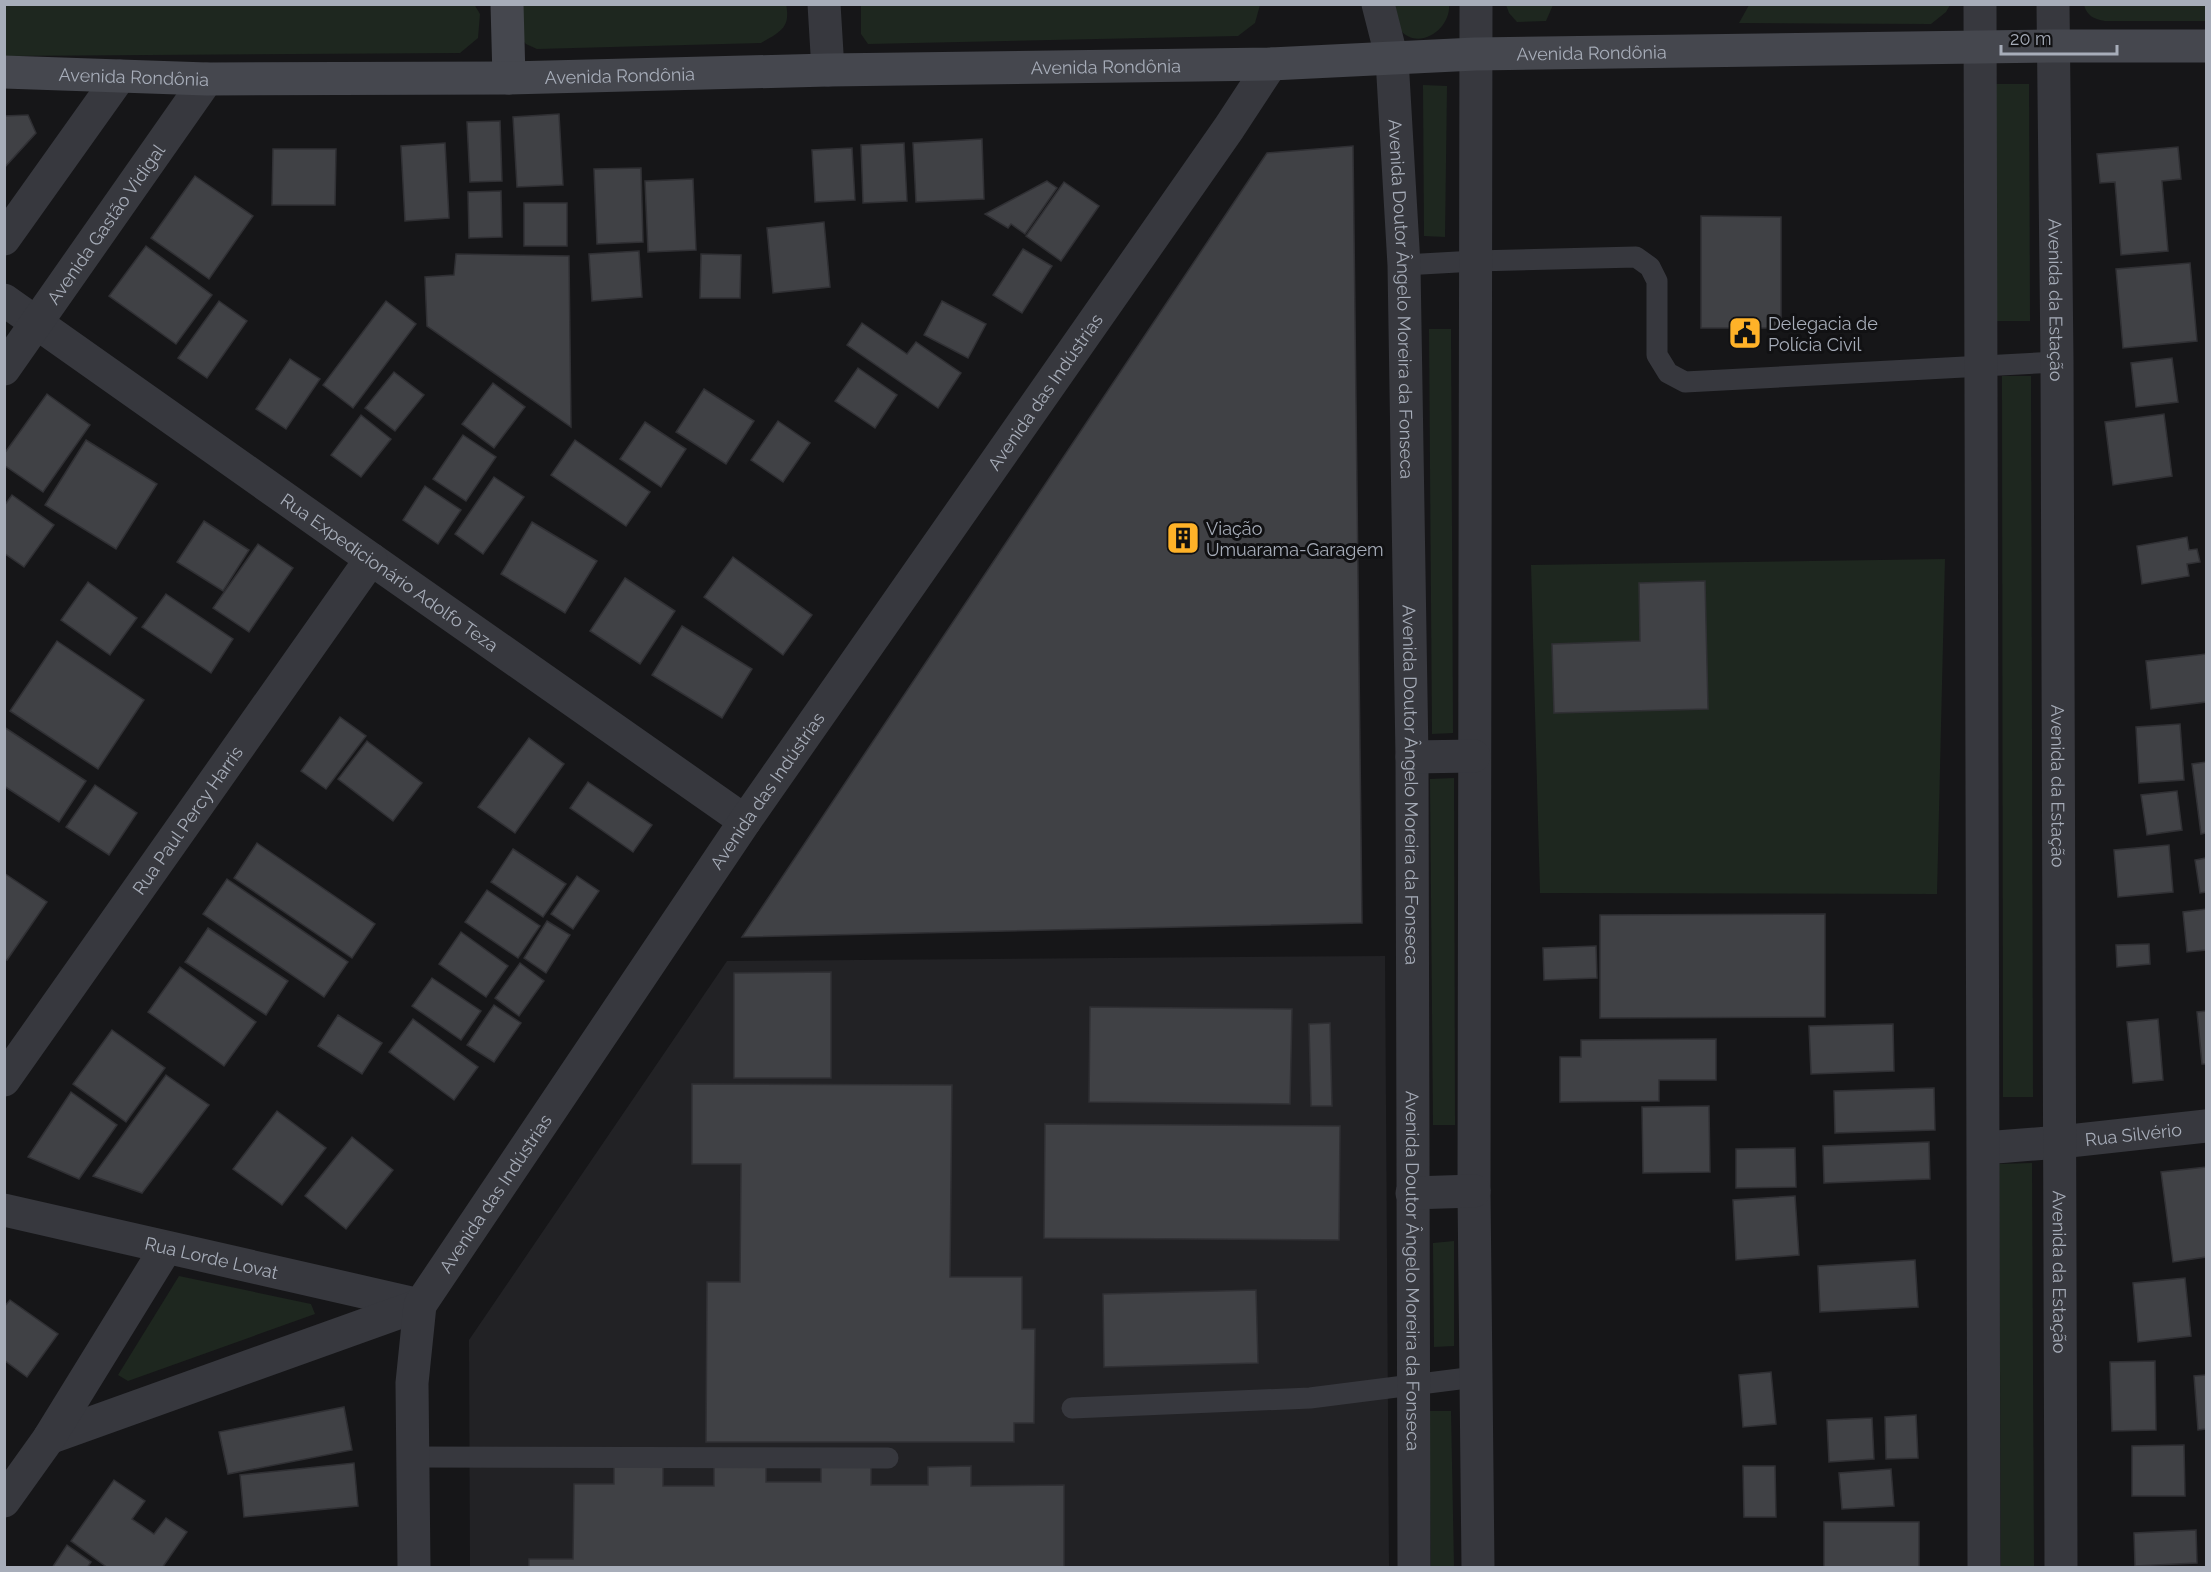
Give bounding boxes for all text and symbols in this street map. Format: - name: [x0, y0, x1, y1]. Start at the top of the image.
- scale bar: [2001, 18, 2116, 56]
- text: 20 m: [2010, 28, 2052, 49]
- street label: Avenida Rondônia: [1516, 41, 1667, 64]
- street label: Avenida Rondônia: [1030, 55, 1181, 78]
- street label: Avenida Rondônia: [58, 63, 209, 90]
- street label: Avenida Rondônia: [544, 63, 695, 88]
- street label: Avenida Doutor Ângelo Moreira da Fonseca: [1385, 118, 1418, 479]
- street label: Avenida Gastão Vidigal: [42, 140, 169, 308]
- street label: Avenida da Estação: [2045, 218, 2068, 382]
- street label: Avenida das Indústrias: [983, 309, 1107, 474]
- place label: Delegacia de Polícia Civil: [1768, 313, 1878, 355]
- public building icon: Delegacia de Polícia Civil: [1727, 315, 1763, 351]
- street label: Rua Expedicionário Adolfo Teza: [277, 488, 502, 655]
- place label: Viação Umuarama-Garagem: [1206, 518, 1384, 560]
- building icon: Viação Umuarama-Garagem: [1165, 520, 1201, 556]
- street label: Avenida Doutor Ângelo Moreira da Fonseca: [1399, 605, 1423, 965]
- street label: Avenida da Estação: [2048, 704, 2069, 868]
- street label: Avenida das Indústrias: [705, 708, 829, 873]
- street label: Rua Paul Percy Harris: [128, 741, 247, 898]
- street label: Avenida Doutor Ângelo Moreira da Fonseca: [1402, 1091, 1425, 1451]
- street label: Avenida das Indústrias: [434, 1110, 556, 1276]
- street label: Rua Silvério: [2084, 1118, 2183, 1150]
- street label: Avenida da Estação: [2049, 1190, 2071, 1354]
- street label: Rua Lorde Lovat: [143, 1232, 280, 1283]

